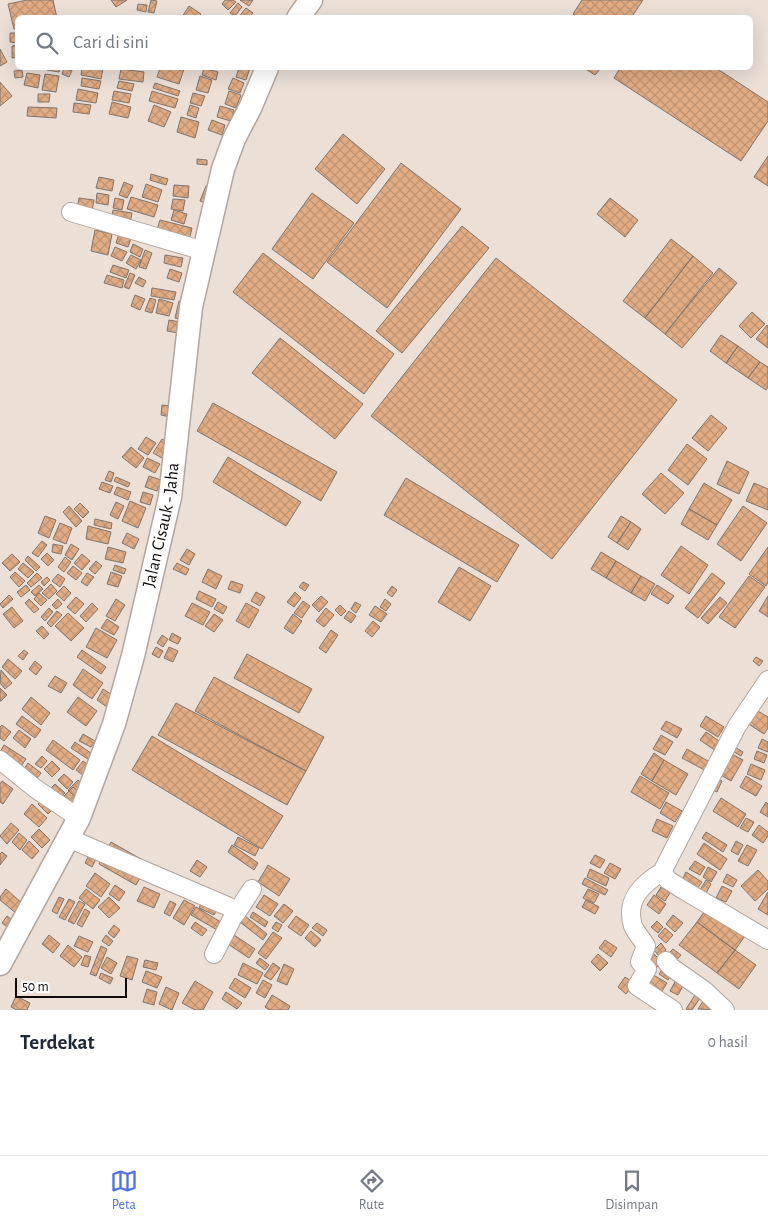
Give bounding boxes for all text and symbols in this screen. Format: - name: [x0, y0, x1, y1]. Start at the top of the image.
- search box: [15, 15, 753, 70]
- icon: search: [33, 29, 61, 57]
- text: Cari di sini: [73, 33, 149, 52]
- street label: Jalan Cisauk - Jaha: [140, 462, 183, 589]
- scale bar: [15, 975, 128, 998]
- text: 50 m: [22, 980, 49, 994]
- text: Terdekat: [20, 1032, 95, 1053]
- text: 0 hasil: [707, 1034, 748, 1050]
- tab: Peta: [110, 1167, 138, 1214]
- tab: Rute: [358, 1167, 386, 1214]
- tab: Disimpan: [605, 1167, 658, 1214]

